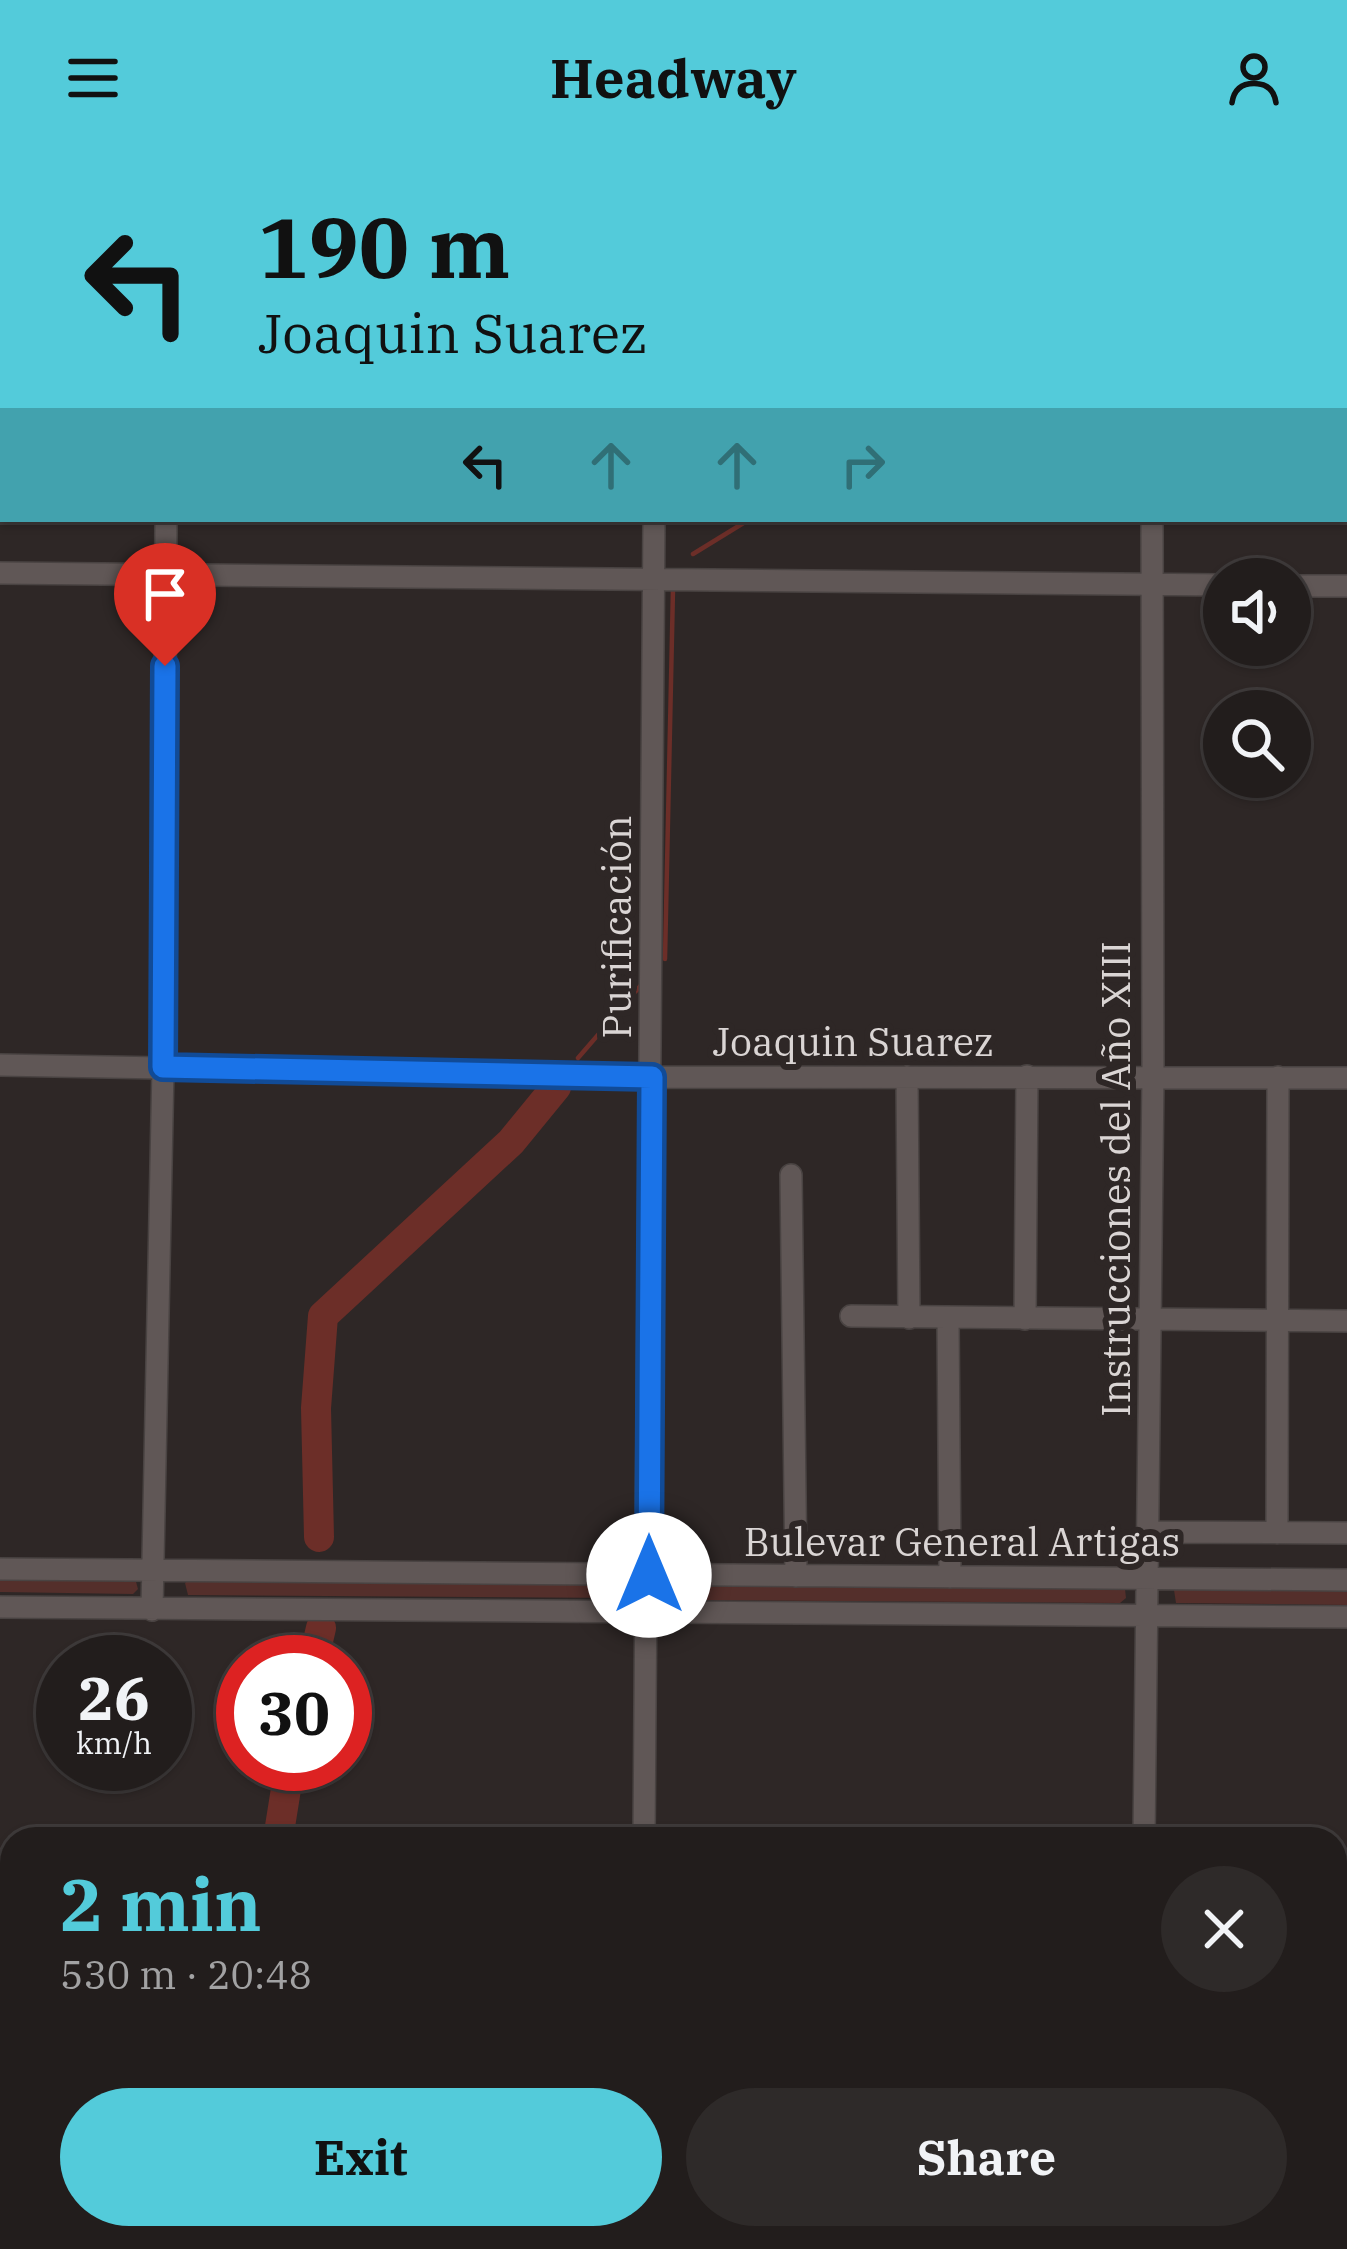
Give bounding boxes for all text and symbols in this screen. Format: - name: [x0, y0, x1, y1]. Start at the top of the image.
- text: Headway: [550, 43, 797, 113]
- icon: menu: [60, 45, 126, 111]
- icon: person: [1221, 45, 1287, 111]
- text: 190 m: [258, 192, 510, 301]
- icon: left: [60, 204, 216, 360]
- text: Joaquin Suarez: [258, 298, 647, 368]
- icon: left: [452, 432, 518, 498]
- icon: ahead: [578, 432, 644, 498]
- icon: ahead: [704, 432, 770, 498]
- icon: right: [830, 432, 896, 498]
- pin: [114, 543, 216, 666]
- map controls: [1203, 558, 1311, 798]
- button: sound: [1203, 558, 1311, 666]
- icon: arrive: [132, 561, 198, 627]
- button: search: [1203, 690, 1311, 798]
- street label: Purificación: [591, 815, 642, 1039]
- street label: Instrucciones del Año XIII: [1090, 941, 1141, 1417]
- street label: Joaquin Suarez: [713, 1016, 994, 1067]
- position arrow: [586, 1512, 712, 1638]
- street label: Bulevar General Artigas: [744, 1516, 1180, 1567]
- speed limit sign: 30: [216, 1635, 372, 1791]
- text: 26: [78, 1658, 150, 1737]
- text: km/h: [76, 1723, 152, 1762]
- text: 2 min: [60, 1857, 262, 1951]
- button: close: [1161, 1866, 1287, 1992]
- text: 530 m · 20:48: [60, 1949, 312, 2000]
- button: Exit: [60, 2088, 662, 2226]
- button: Share: [686, 2088, 1287, 2226]

